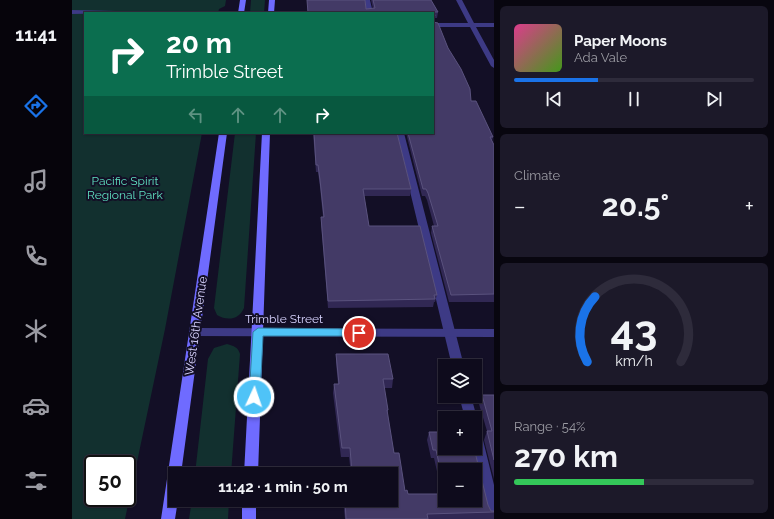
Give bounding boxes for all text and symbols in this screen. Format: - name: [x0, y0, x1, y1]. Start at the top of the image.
- text: 11:41: [15, 24, 57, 45]
- text: 20 m: [166, 27, 232, 60]
- icon: right: [100, 28, 152, 80]
- text: Paper Moons: [574, 32, 667, 50]
- text: Ada Vale: [574, 50, 627, 65]
- text: Trimble Street: [166, 61, 283, 82]
- icon: previous: [543, 88, 565, 110]
- icon: pause: [623, 88, 645, 110]
- icon: next: [703, 88, 725, 110]
- icon: directions: [22, 92, 50, 120]
- icon: left: [185, 104, 207, 126]
- icon: ahead: [227, 104, 249, 126]
- icon: ahead: [269, 104, 291, 126]
- icon: right: [311, 104, 333, 126]
- icon: music: [22, 167, 50, 195]
- text: Climate: [514, 168, 560, 183]
- park label: Pacific Spirit Regional Park: [87, 174, 164, 202]
- text: 20.5°: [602, 188, 669, 223]
- text: −: [514, 193, 526, 219]
- text: +: [745, 193, 754, 219]
- icon: phone: [22, 242, 50, 270]
- street label: West 16th Avenue: [182, 276, 210, 376]
- text: 43: [611, 305, 657, 354]
- street label: Trimble Street: [245, 312, 323, 326]
- pin: [342, 316, 376, 350]
- icon: climate: [22, 317, 50, 345]
- icon: arrive: [348, 322, 370, 344]
- text: km/h: [615, 352, 653, 368]
- map controls: [438, 359, 482, 507]
- button: layers: [438, 359, 482, 403]
- position arrow: [233, 376, 275, 418]
- icon: car: [22, 392, 50, 420]
- button: +: [438, 411, 482, 455]
- text: Range · 54%: [514, 419, 585, 434]
- text: 270 km: [514, 439, 618, 474]
- speed limit sign: 50: [84, 455, 136, 507]
- button: −: [438, 463, 482, 507]
- icon: filters: [22, 467, 50, 495]
- text: 11:42 · 1 min · 50 m: [218, 478, 348, 496]

